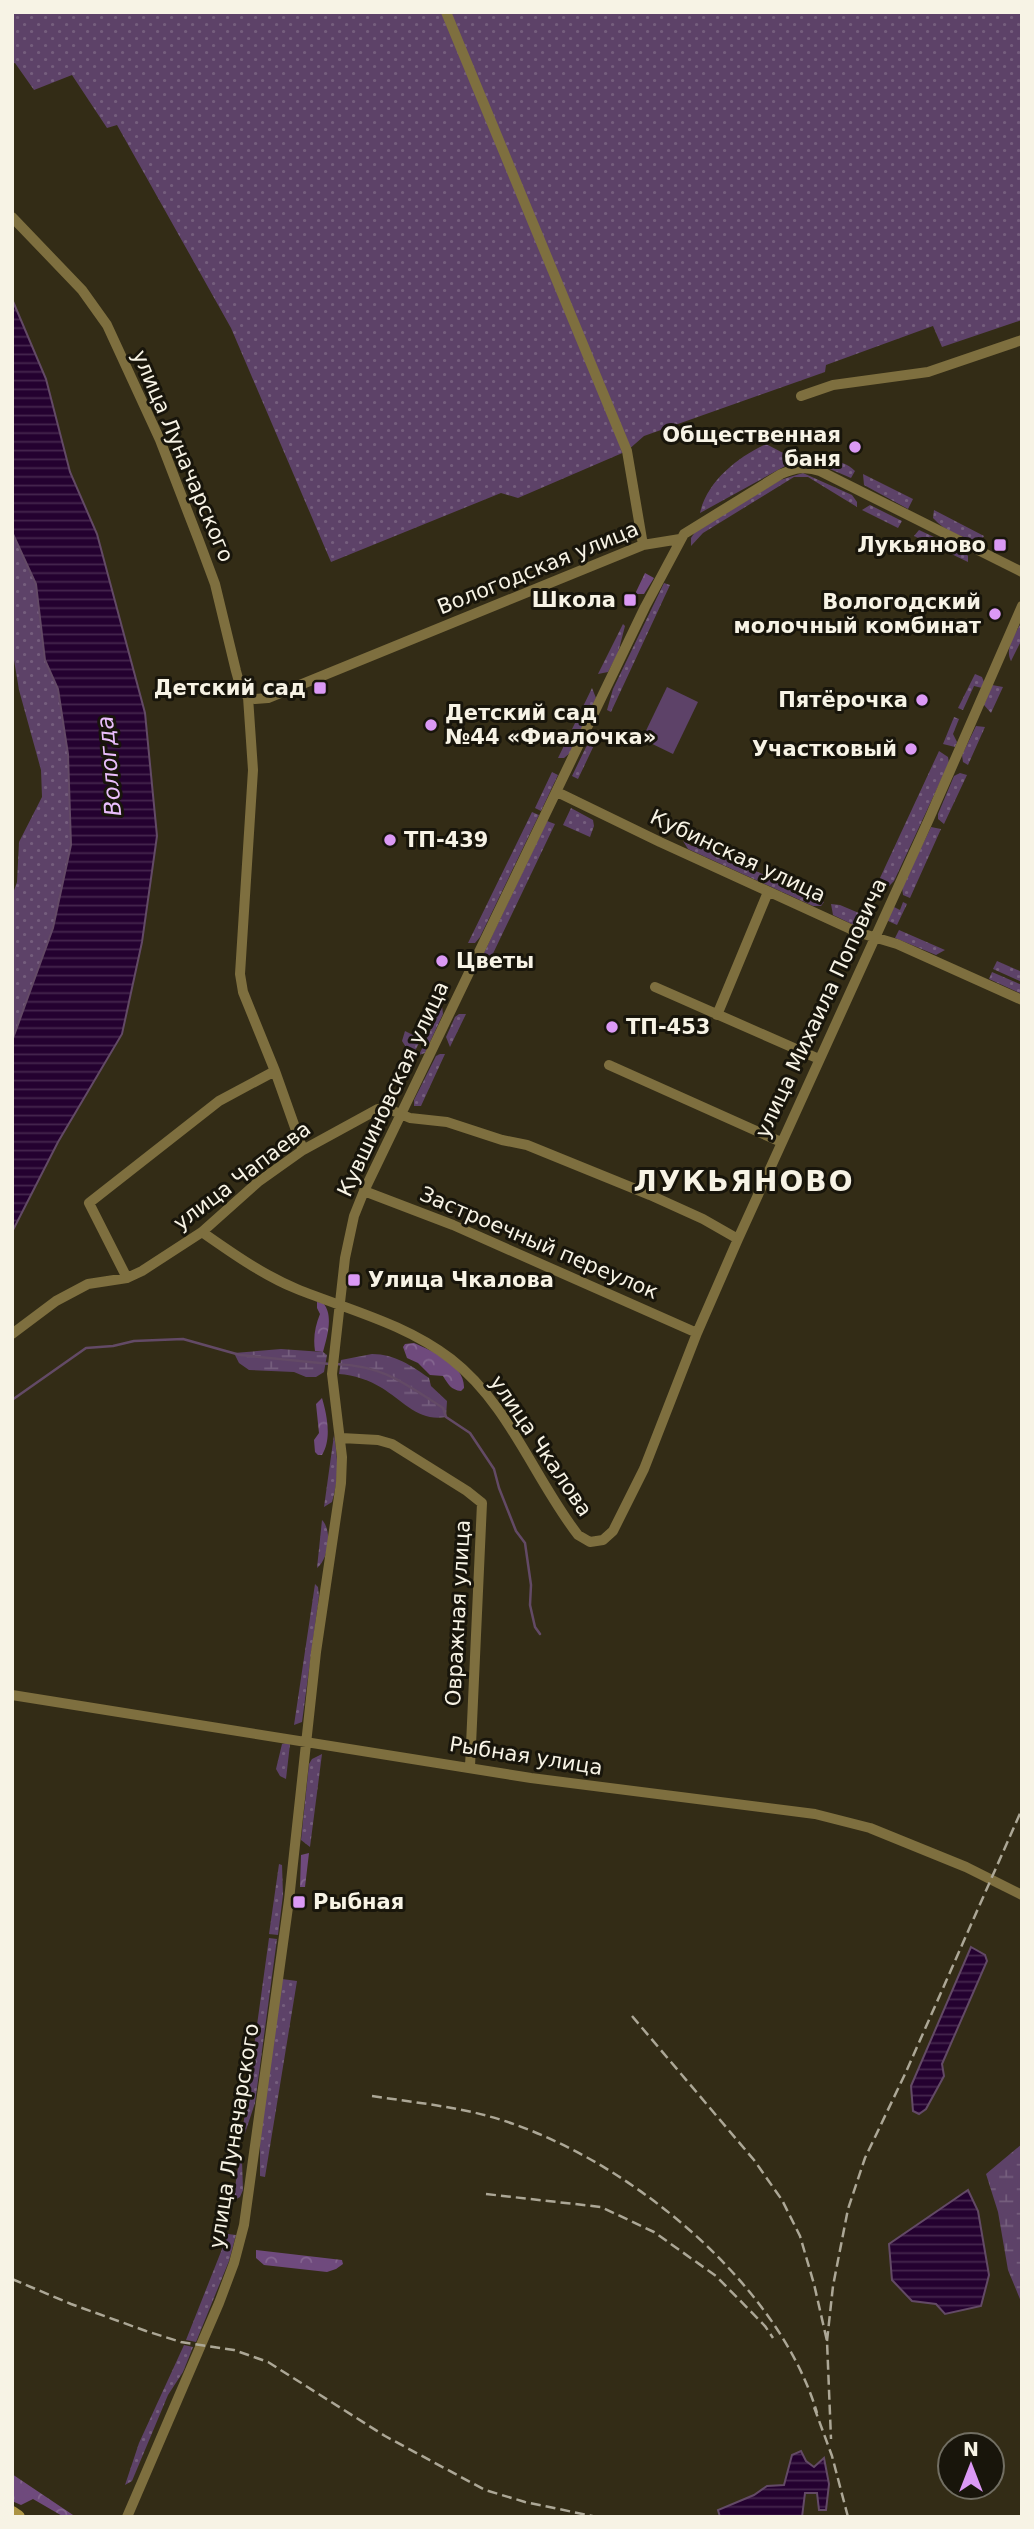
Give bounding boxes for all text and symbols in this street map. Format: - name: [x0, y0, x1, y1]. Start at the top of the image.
- street label: улица Луначарского: [127, 347, 239, 565]
- place label: Общественная баня: [662, 423, 841, 471]
- marker: Общественная баня: [847, 439, 863, 455]
- street label: Вологодская улица: [434, 517, 642, 619]
- place label: Лукьяново: [857, 533, 986, 557]
- marker: Лукьяново: [992, 537, 1008, 553]
- place label: Школа: [532, 588, 616, 612]
- place label: Вологодский молочный комбинат: [734, 590, 982, 638]
- marker: Школа: [622, 592, 638, 608]
- marker: Вологодский молочный комбинат: [987, 606, 1003, 622]
- place label: Детский сад: [154, 676, 306, 700]
- marker: Детский сад: [312, 680, 328, 696]
- place label: Пятёрочка: [778, 688, 908, 712]
- marker: Пятёрочка: [914, 692, 930, 708]
- place label: Детский сад №44 «Фиалочка»: [445, 701, 656, 749]
- water label: Вологда: [92, 715, 126, 817]
- marker: Детский сад №44 «Фиалочка»: [423, 717, 439, 733]
- place label: Участковый: [752, 737, 897, 761]
- marker: Участковый: [903, 741, 919, 757]
- street label: Кубинская улица: [646, 805, 830, 907]
- place label: ТП-439: [404, 828, 488, 852]
- marker: ТП-439: [382, 832, 398, 848]
- street label: улица Михаила Поповича: [750, 874, 892, 1142]
- place label: Цветы: [456, 949, 534, 973]
- marker: Цветы: [434, 953, 450, 969]
- street label: Кувшиновская улица: [333, 978, 453, 1200]
- place label: ТП-453: [626, 1015, 710, 1039]
- marker: ТП-453: [604, 1019, 620, 1035]
- street label: улица Чапаева: [169, 1117, 315, 1235]
- district label: ЛУКЬЯНОВО: [633, 1165, 855, 1198]
- street label: Застроечный переулок: [416, 1182, 662, 1304]
- place label: Улица Чкалова: [368, 1268, 554, 1292]
- marker: Улица Чкалова: [346, 1272, 362, 1288]
- street label: улица Чкалова: [485, 1371, 597, 1521]
- street label: Овражная улица: [441, 1519, 475, 1707]
- street label: Рыбная улица: [448, 1732, 604, 1780]
- place label: Рыбная: [313, 1890, 404, 1914]
- marker: Рыбная: [291, 1894, 307, 1910]
- street label: улица Луначарского: [204, 2022, 264, 2250]
- north arrow: [936, 2431, 1006, 2501]
- text: N: [963, 2438, 979, 2460]

